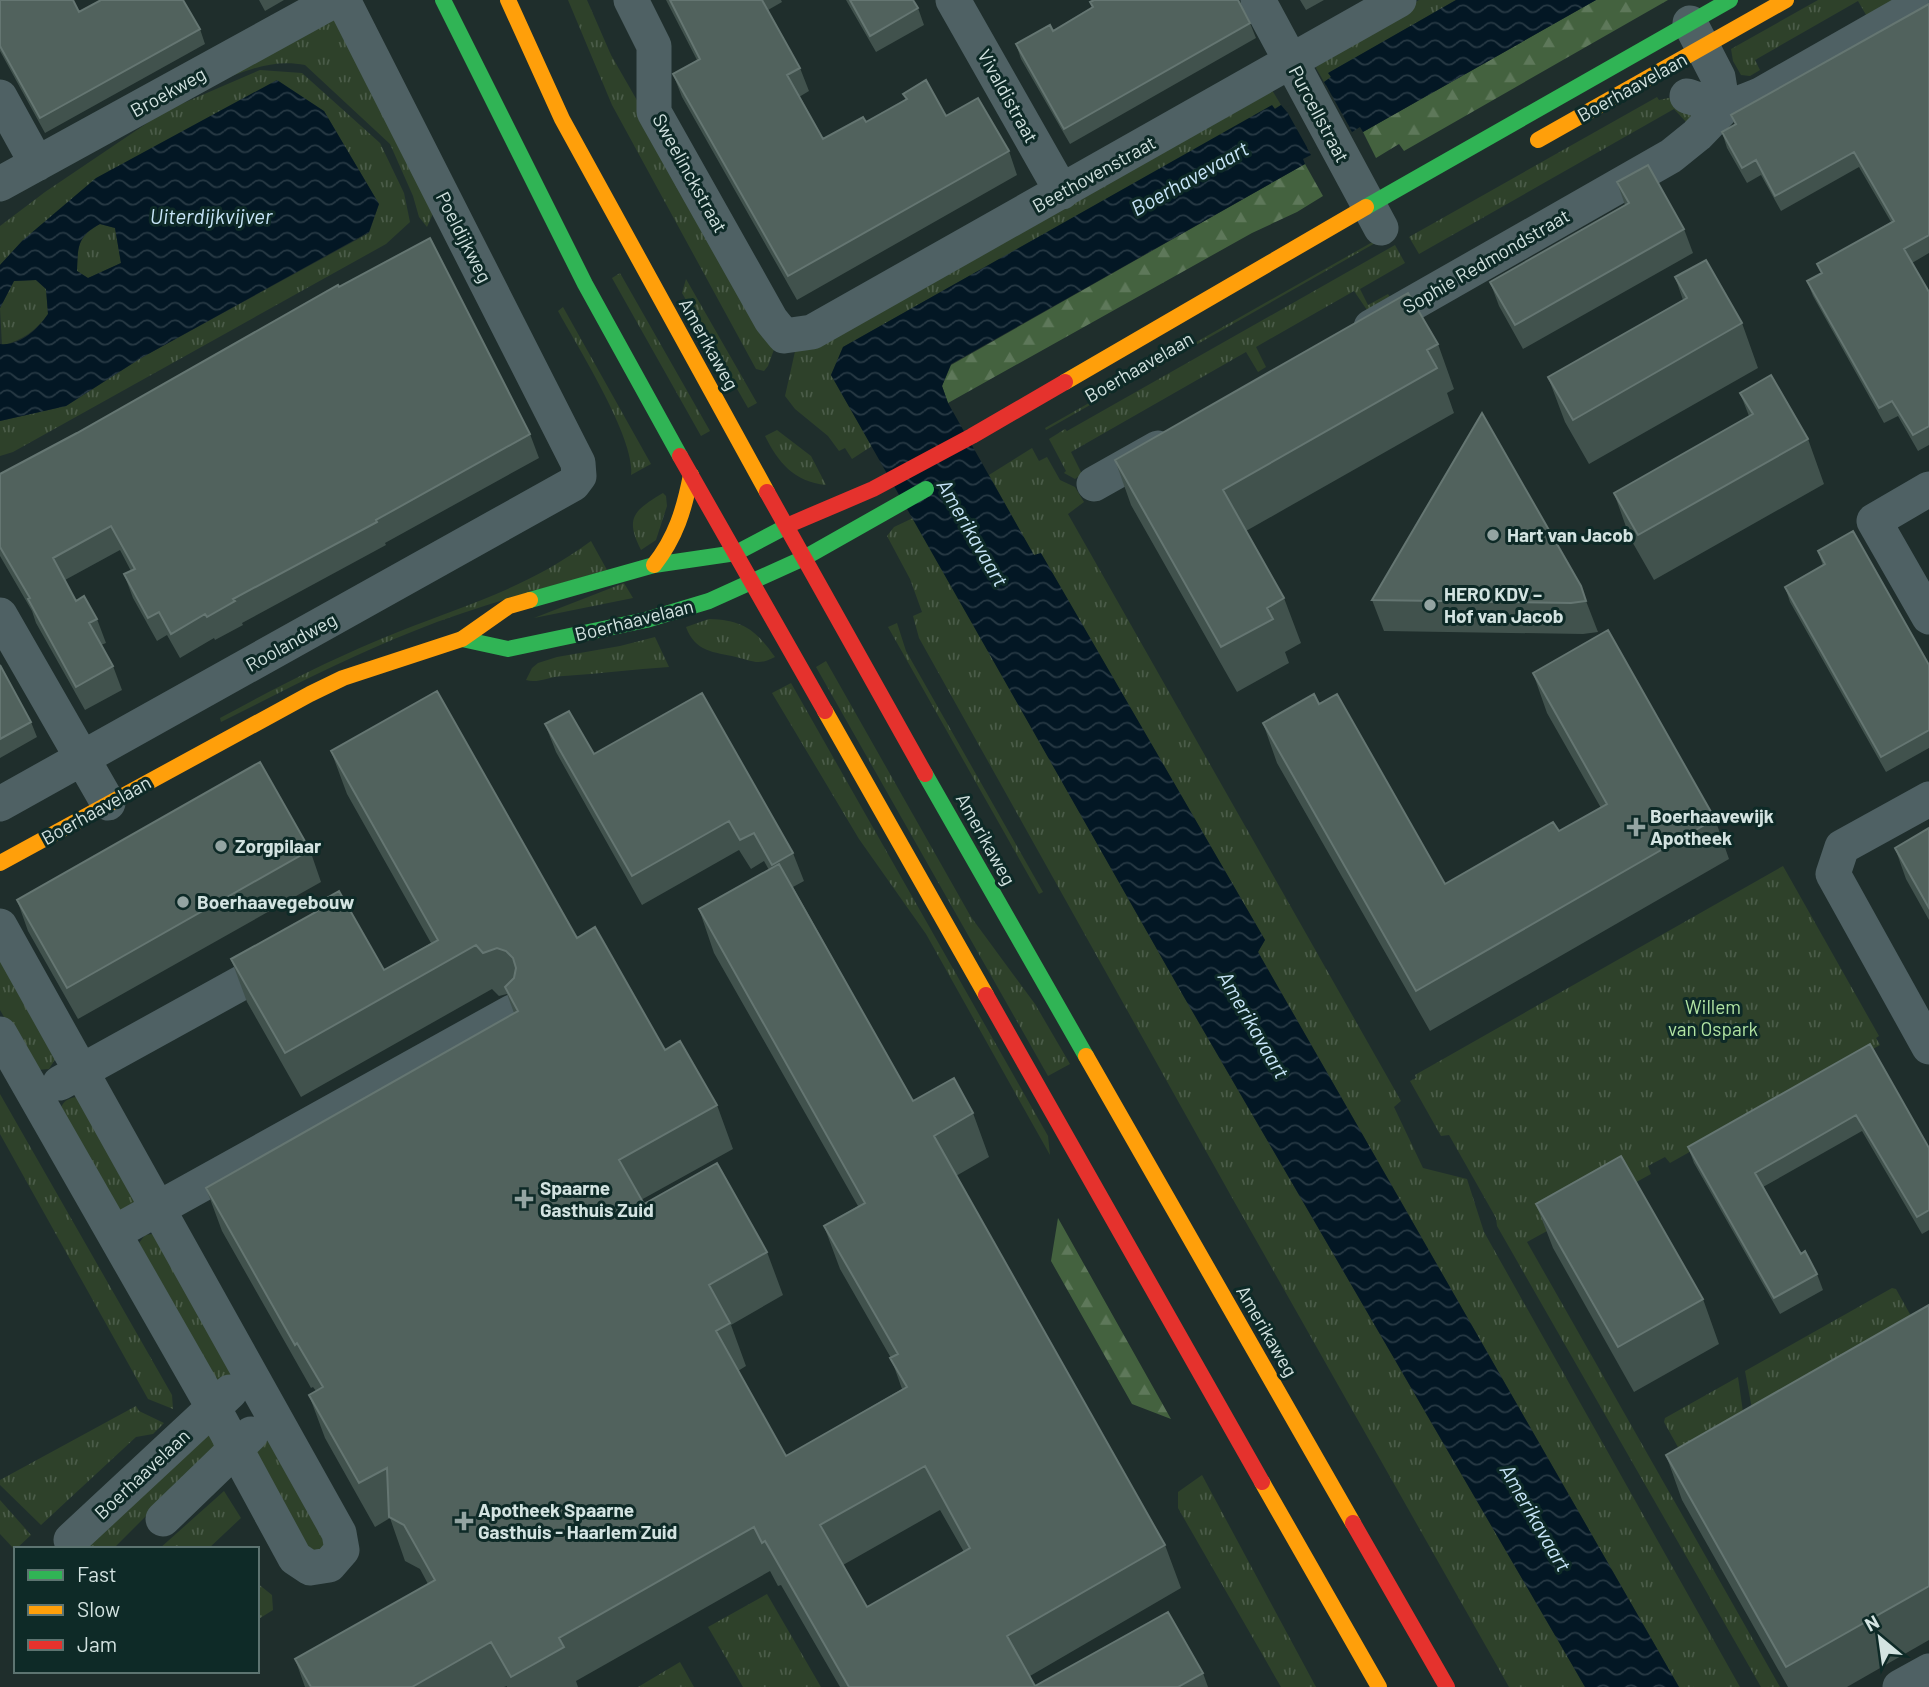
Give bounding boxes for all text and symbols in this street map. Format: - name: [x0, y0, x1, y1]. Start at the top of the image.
- street label: Vivaldistraat: [973, 45, 1044, 147]
- street label: Boerhaavelaan: [1573, 47, 1691, 126]
- street label: Broekweg: [126, 62, 209, 122]
- street label: Purcellstraat: [1284, 62, 1355, 166]
- street label: Sweelinckstraat: [648, 109, 733, 236]
- street label: Beethovenstraat: [1028, 130, 1159, 217]
- water label: Boerhavevaart: [1126, 135, 1253, 220]
- street label: Poeldijkweg: [432, 188, 497, 286]
- water label: Uiterdijkvijver: [150, 203, 273, 228]
- street label: Sophie Redmondstraat: [1398, 203, 1573, 318]
- street label: Amerikaweg: [675, 294, 744, 394]
- street label: Boerhaavelaan: [1080, 326, 1197, 407]
- water label: Amerikavaart: [932, 474, 1014, 591]
- place label: Hart van Jacob: [1507, 523, 1634, 546]
- marker: Hart van Jacob: [1485, 527, 1501, 543]
- place label: HERO KDV – Hof van Jacob: [1444, 582, 1564, 627]
- street label: Boerhaavelaan: [572, 594, 696, 645]
- marker: HERO KDV – Hof van Jacob: [1422, 597, 1438, 613]
- street label: Roolandweg: [241, 607, 340, 676]
- street label: Boerhaavelaan: [37, 770, 155, 849]
- street label: Amerikaweg: [952, 789, 1021, 889]
- place label: Boerhaavewijk Apotheek: [1650, 804, 1774, 849]
- marker: Boerhaavewijk Apotheek: [1628, 819, 1644, 835]
- place label: Zorgpilaar: [235, 834, 322, 857]
- marker: Zorgpilaar: [213, 838, 229, 854]
- place label: Boerhaavegebouw: [197, 890, 354, 913]
- marker: Boerhaavegebouw: [175, 894, 191, 910]
- water label: Amerikavaart: [1213, 966, 1295, 1083]
- park label: Willem van Ospark: [1668, 995, 1758, 1040]
- place label: Spaarne Gasthuis Zuid: [540, 1176, 654, 1221]
- marker: Spaarne Gasthuis Zuid: [514, 1189, 534, 1209]
- street label: Amerikaweg: [1232, 1281, 1303, 1381]
- street label: Boerhaavelaan: [89, 1424, 194, 1524]
- water label: Amerikavaart: [1495, 1459, 1577, 1576]
- place label: Apotheek Spaarne Gasthuis - Haarlem Zuid: [478, 1498, 677, 1543]
- marker: Apotheek Spaarne Gasthuis - Haarlem Zuid: [456, 1513, 472, 1529]
- legend: [14, 1547, 259, 1673]
- text: Fast: [77, 1561, 117, 1586]
- text: Slow: [77, 1596, 120, 1621]
- north arrow: [1845, 1603, 1915, 1673]
- text: N: [1860, 1610, 1883, 1636]
- text: Jam: [77, 1631, 117, 1656]

